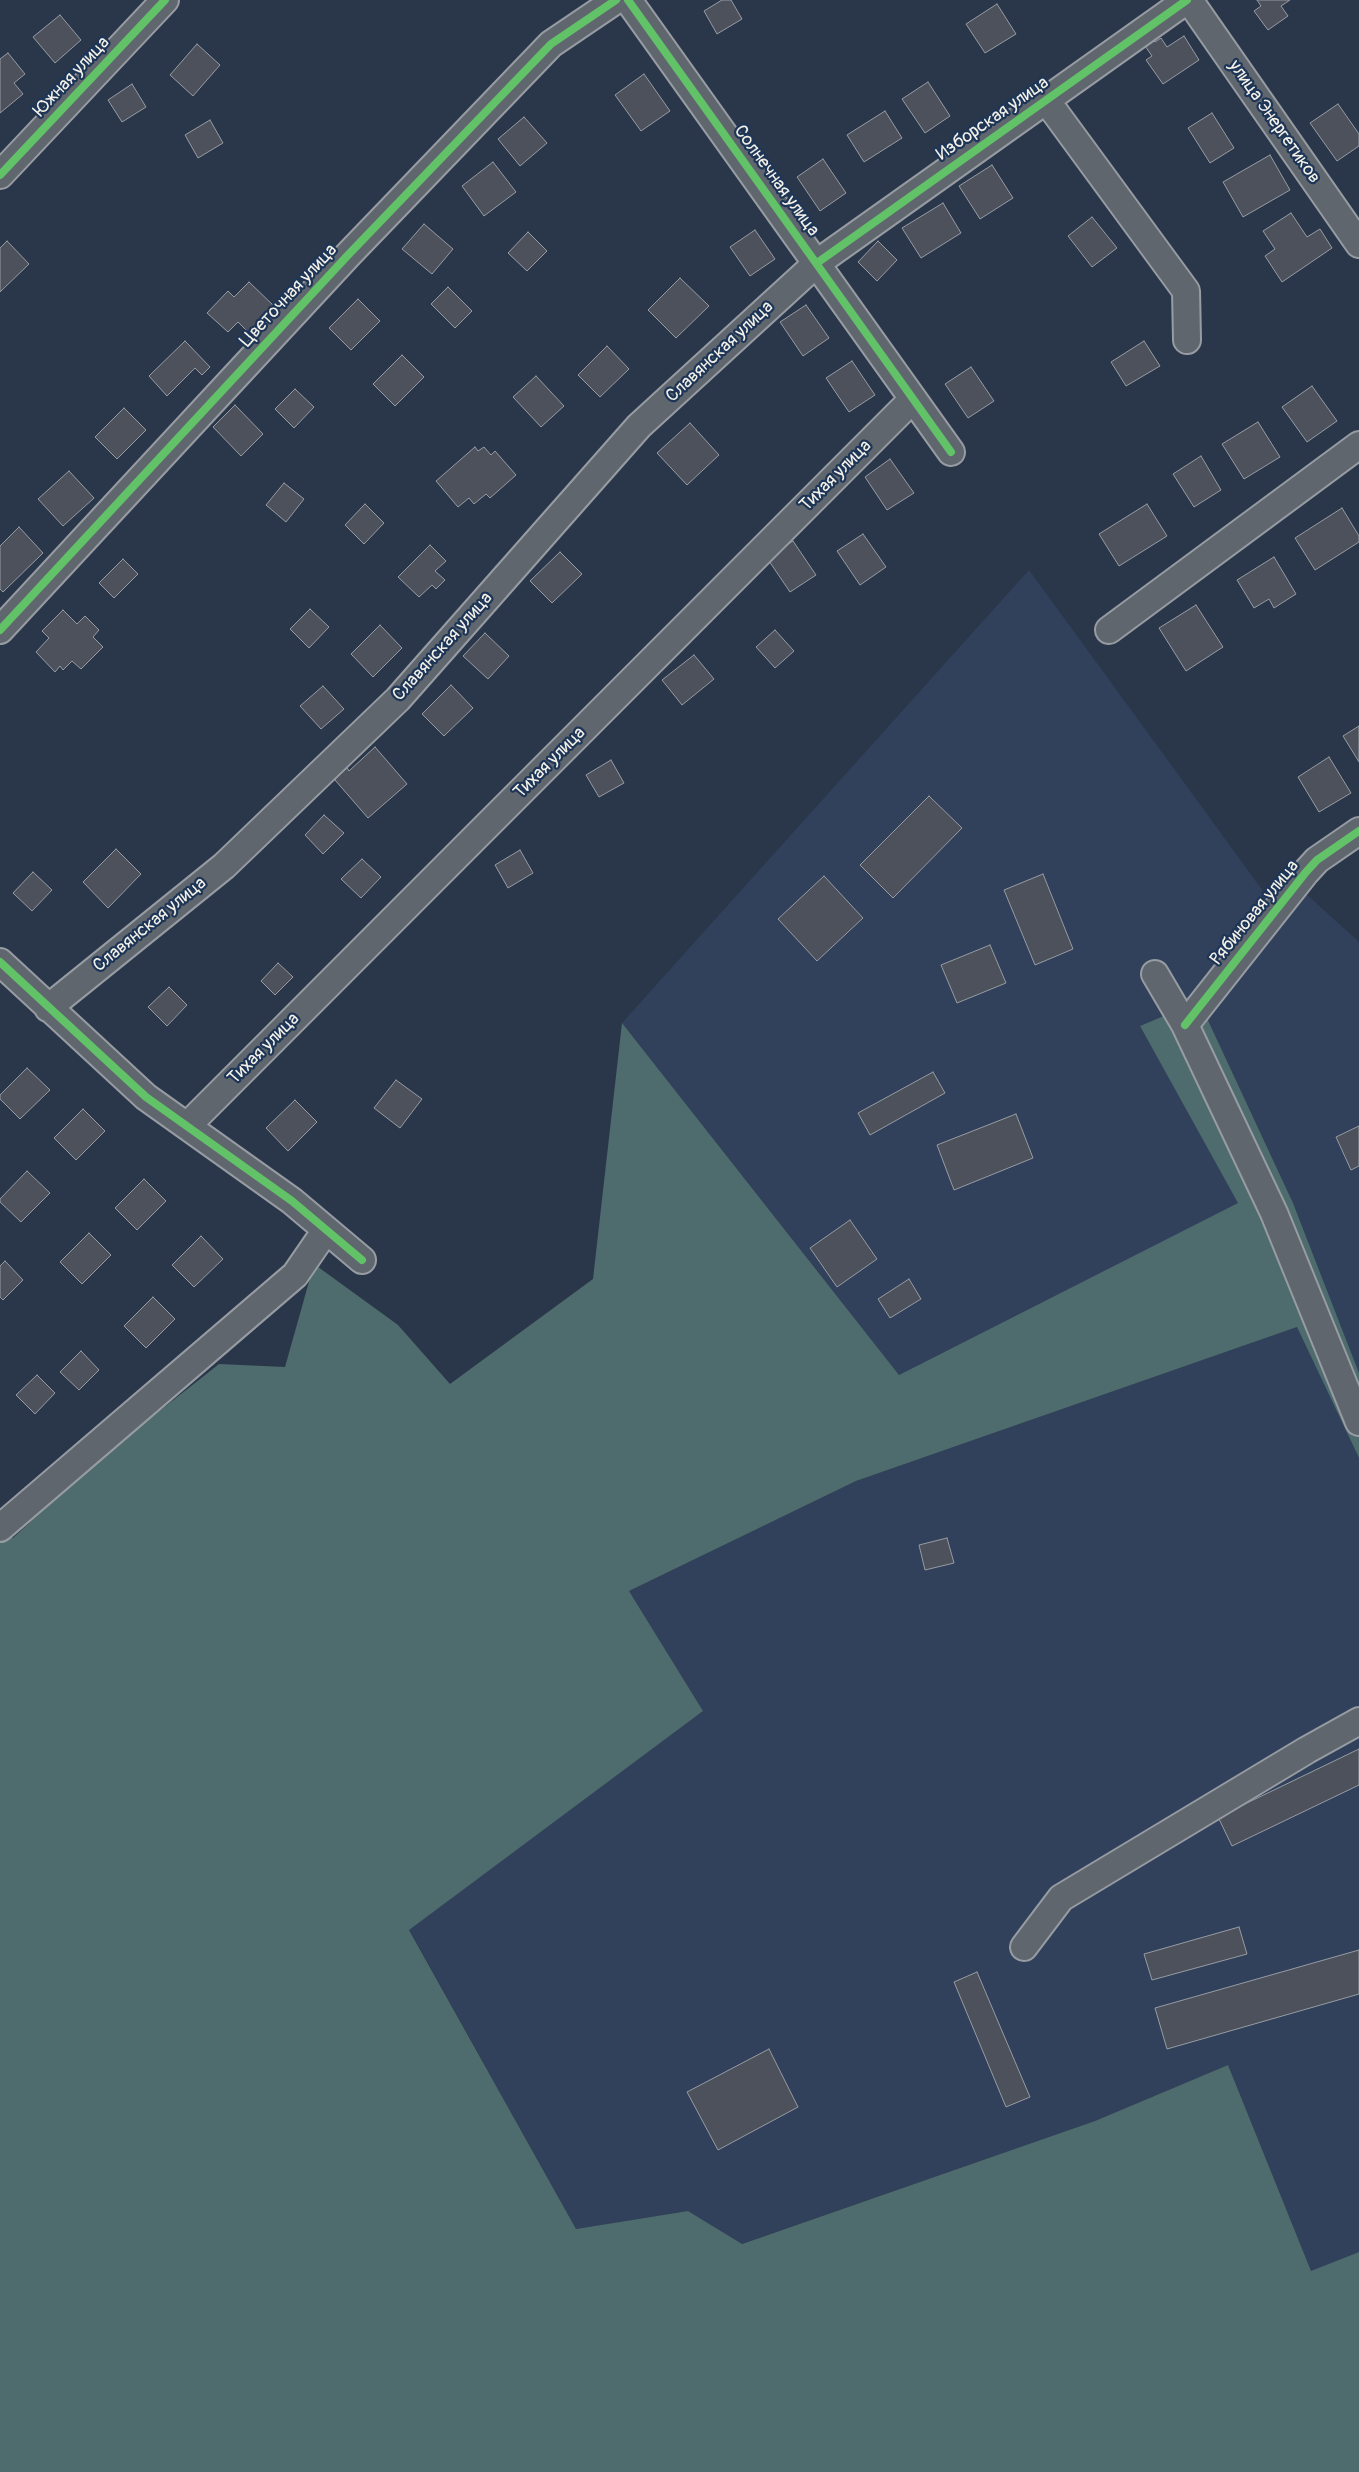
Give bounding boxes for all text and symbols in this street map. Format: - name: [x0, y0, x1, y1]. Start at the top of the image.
- street label: Южная улица: [29, 32, 115, 122]
- street label: улица Энергетиков: [1223, 56, 1325, 188]
- street label: Изборская улица: [933, 72, 1053, 166]
- street label: Солнечная улица: [729, 121, 823, 241]
- street label: Цветочная улица: [236, 240, 342, 352]
- street label: Славянская улица: [662, 297, 778, 407]
- street label: Тихая улица: [796, 436, 876, 516]
- street label: Славянская улица: [388, 588, 498, 706]
- street label: Тихая улица: [510, 723, 590, 803]
- street label: Рябиновая улица: [1206, 856, 1304, 970]
- street label: Славянская улица: [89, 873, 211, 977]
- street label: Тихая улица: [224, 1009, 304, 1089]

